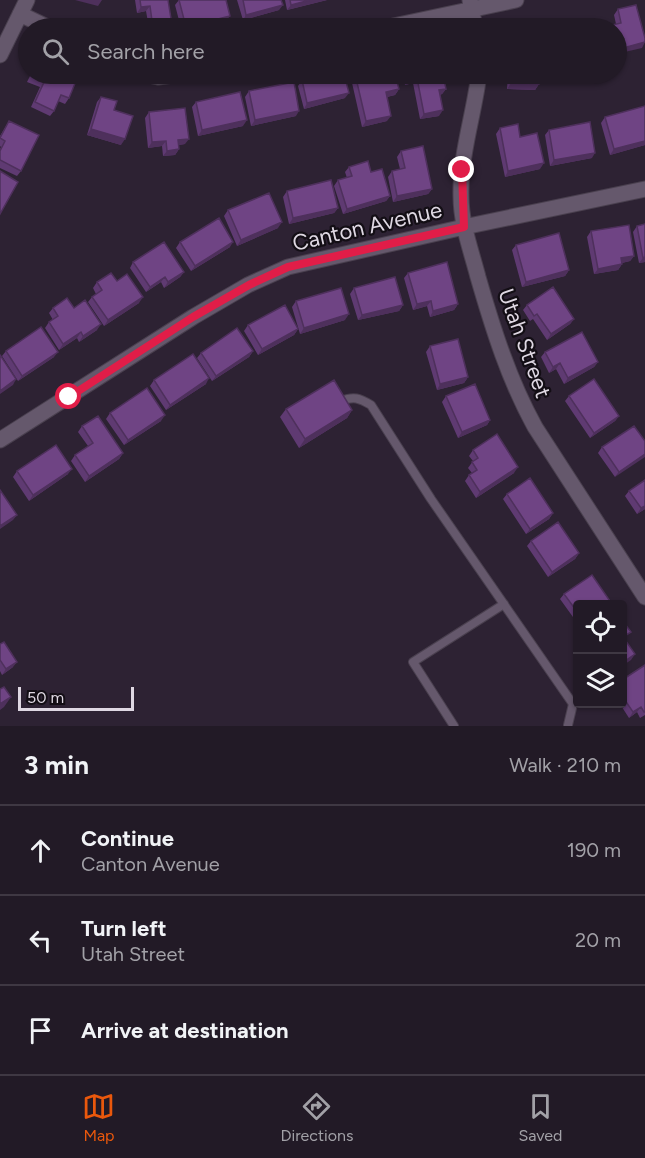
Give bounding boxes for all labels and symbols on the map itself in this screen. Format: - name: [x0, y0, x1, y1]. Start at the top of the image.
- route end: [448, 156, 474, 182]
- street label: Canton Avenue: [290, 196, 444, 257]
- street label: Utah Street: [492, 285, 557, 402]
- route start: [55, 383, 81, 409]
- scale bar: [18, 684, 134, 712]

